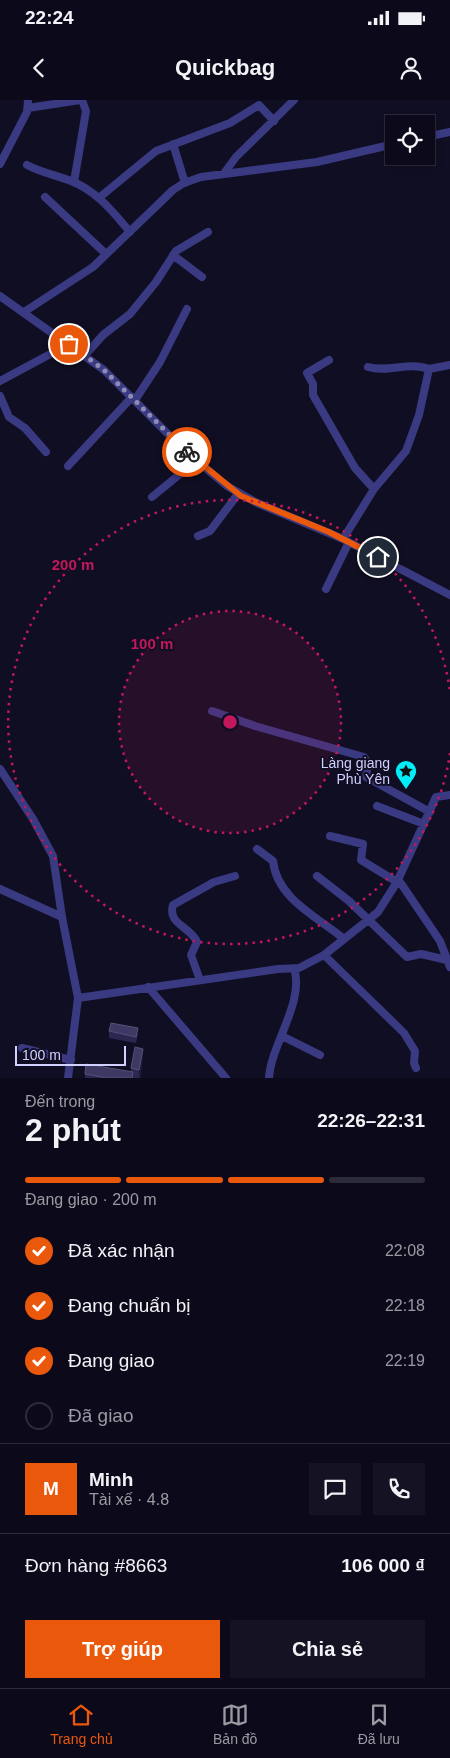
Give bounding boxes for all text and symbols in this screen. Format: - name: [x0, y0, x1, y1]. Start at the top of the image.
- text: 22:24: [25, 7, 74, 28]
- icon: back: [25, 54, 53, 82]
- icon: person: [397, 54, 425, 82]
- text: Quickbag: [175, 55, 275, 80]
- map controls: [385, 115, 435, 165]
- button: locate: [385, 115, 435, 165]
- pin: [48, 323, 90, 365]
- icon: bag: [55, 330, 83, 358]
- courier: [162, 427, 212, 477]
- icon: bike: [173, 438, 201, 466]
- pin: [357, 536, 399, 578]
- icon: home: [364, 543, 392, 571]
- text: 200 m: [52, 556, 94, 573]
- text: 100 m: [131, 635, 173, 652]
- centre of rings: [221, 713, 239, 731]
- place label: Làng giang Phù Yên: [321, 755, 390, 787]
- place icon: Làng giang Phù Yên: [394, 759, 418, 790]
- scale bar: [15, 1043, 126, 1066]
- text: 100 m: [22, 1047, 61, 1063]
- text: Đến trong: [25, 1093, 95, 1110]
- text: 22:26–22:31: [317, 1110, 425, 1131]
- text: 2 phút: [25, 1112, 121, 1148]
- text: Đang giao · 200 m: [25, 1191, 157, 1208]
- icon: check: [25, 1237, 53, 1265]
- text: Đã xác nhận: [68, 1240, 175, 1261]
- text: 22:08: [385, 1242, 425, 1259]
- icon: check: [25, 1292, 53, 1320]
- text: Đang chuẩn bị: [68, 1295, 191, 1316]
- text: 22:18: [385, 1297, 425, 1314]
- icon: check: [25, 1347, 53, 1375]
- text: Đang giao: [68, 1350, 155, 1371]
- text: 22:19: [385, 1352, 425, 1369]
- text: Đã giao: [68, 1405, 134, 1426]
- button: chat: [309, 1463, 361, 1515]
- button: phone: [373, 1463, 425, 1515]
- text: Minh: [89, 1469, 133, 1490]
- text: M: [43, 1478, 59, 1499]
- text: Tài xế · 4.8: [89, 1491, 169, 1508]
- text: Đơn hàng #8663: [25, 1555, 167, 1576]
- text: 106 000 ₫: [341, 1555, 425, 1576]
- button: Trợ giúp: [25, 1620, 220, 1678]
- button: Chia sẻ: [230, 1620, 425, 1678]
- tab: Trang chủ: [50, 1701, 113, 1747]
- tab: Bản đồ: [213, 1701, 257, 1747]
- tab: Đã lưu: [358, 1701, 400, 1747]

